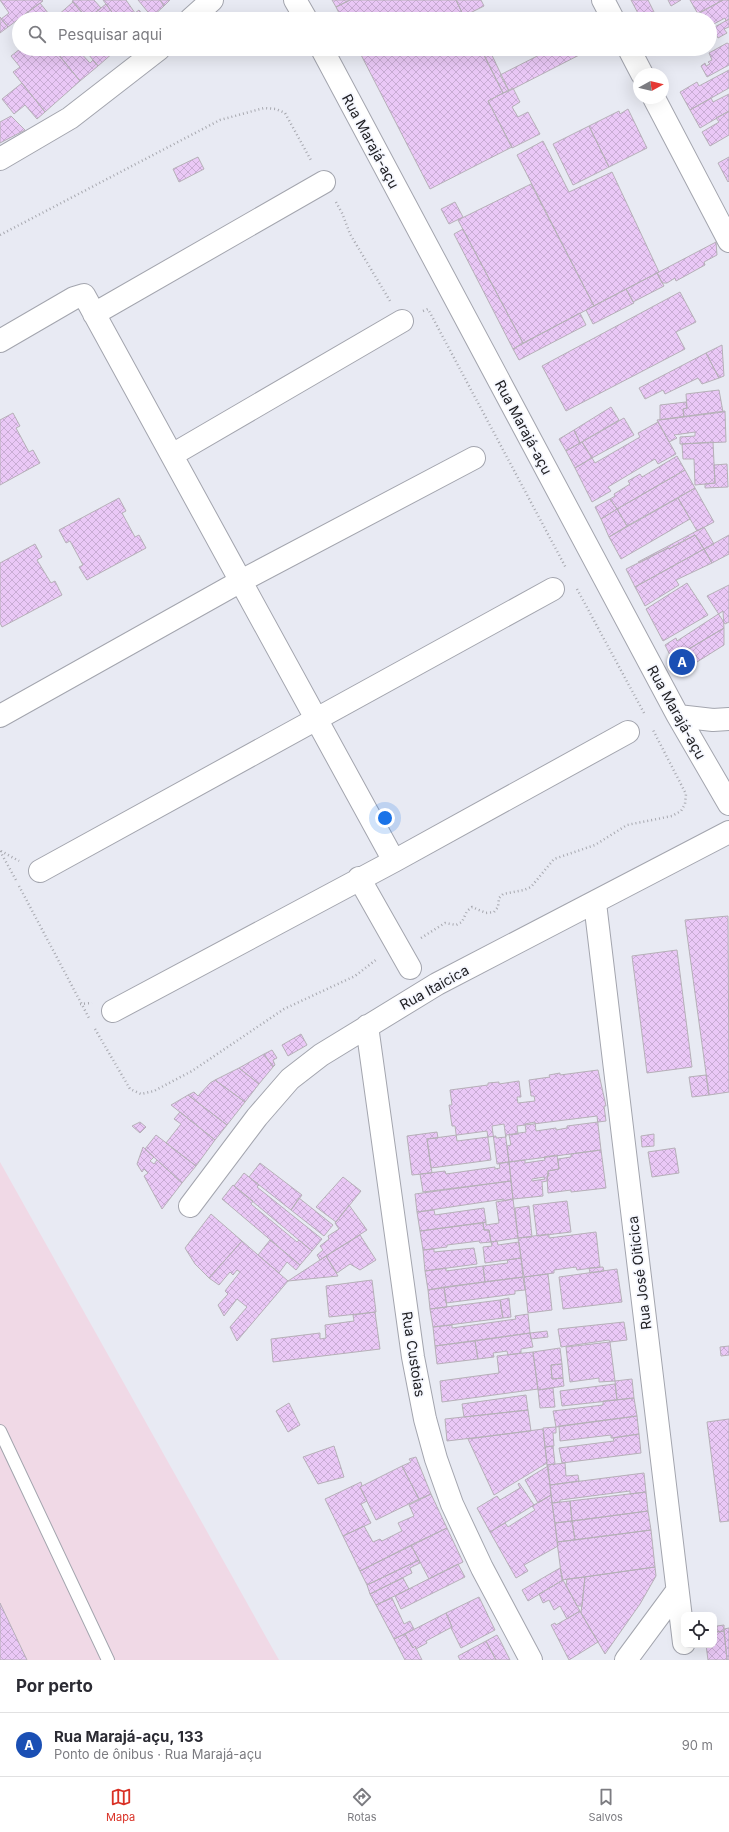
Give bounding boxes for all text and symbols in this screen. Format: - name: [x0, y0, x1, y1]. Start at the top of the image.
- search box: [12, 12, 717, 56]
- icon: search: [26, 23, 48, 45]
- text: Pesquisar aqui: [58, 25, 162, 44]
- north arrow: [633, 68, 669, 104]
- street label: Rua Marajá-açu: [339, 91, 403, 191]
- street label: Rua Marajá-açu: [492, 377, 556, 477]
- pin: A: [669, 647, 695, 677]
- street label: Rua Marajá-açu: [644, 662, 710, 762]
- your location: [375, 808, 395, 828]
- street label: Rua Itaicica: [396, 961, 472, 1013]
- street label: Rua José Oiticica: [624, 1215, 654, 1331]
- street label: Rua Custoias: [399, 1310, 429, 1398]
- map controls: [681, 1612, 717, 1648]
- button: locate: [681, 1612, 717, 1648]
- text: Por perto: [16, 1676, 93, 1696]
- text: Rua Marajá-açu, 133: [54, 1727, 203, 1746]
- text: A: [24, 1737, 34, 1753]
- text: 90 m: [682, 1737, 713, 1753]
- text: Ponto de ônibus · Rua Marajá-açu: [54, 1746, 262, 1762]
- tab: Mapa: [106, 1786, 135, 1824]
- tab: Rotas: [347, 1786, 376, 1824]
- tab: Salvos: [589, 1786, 623, 1824]

